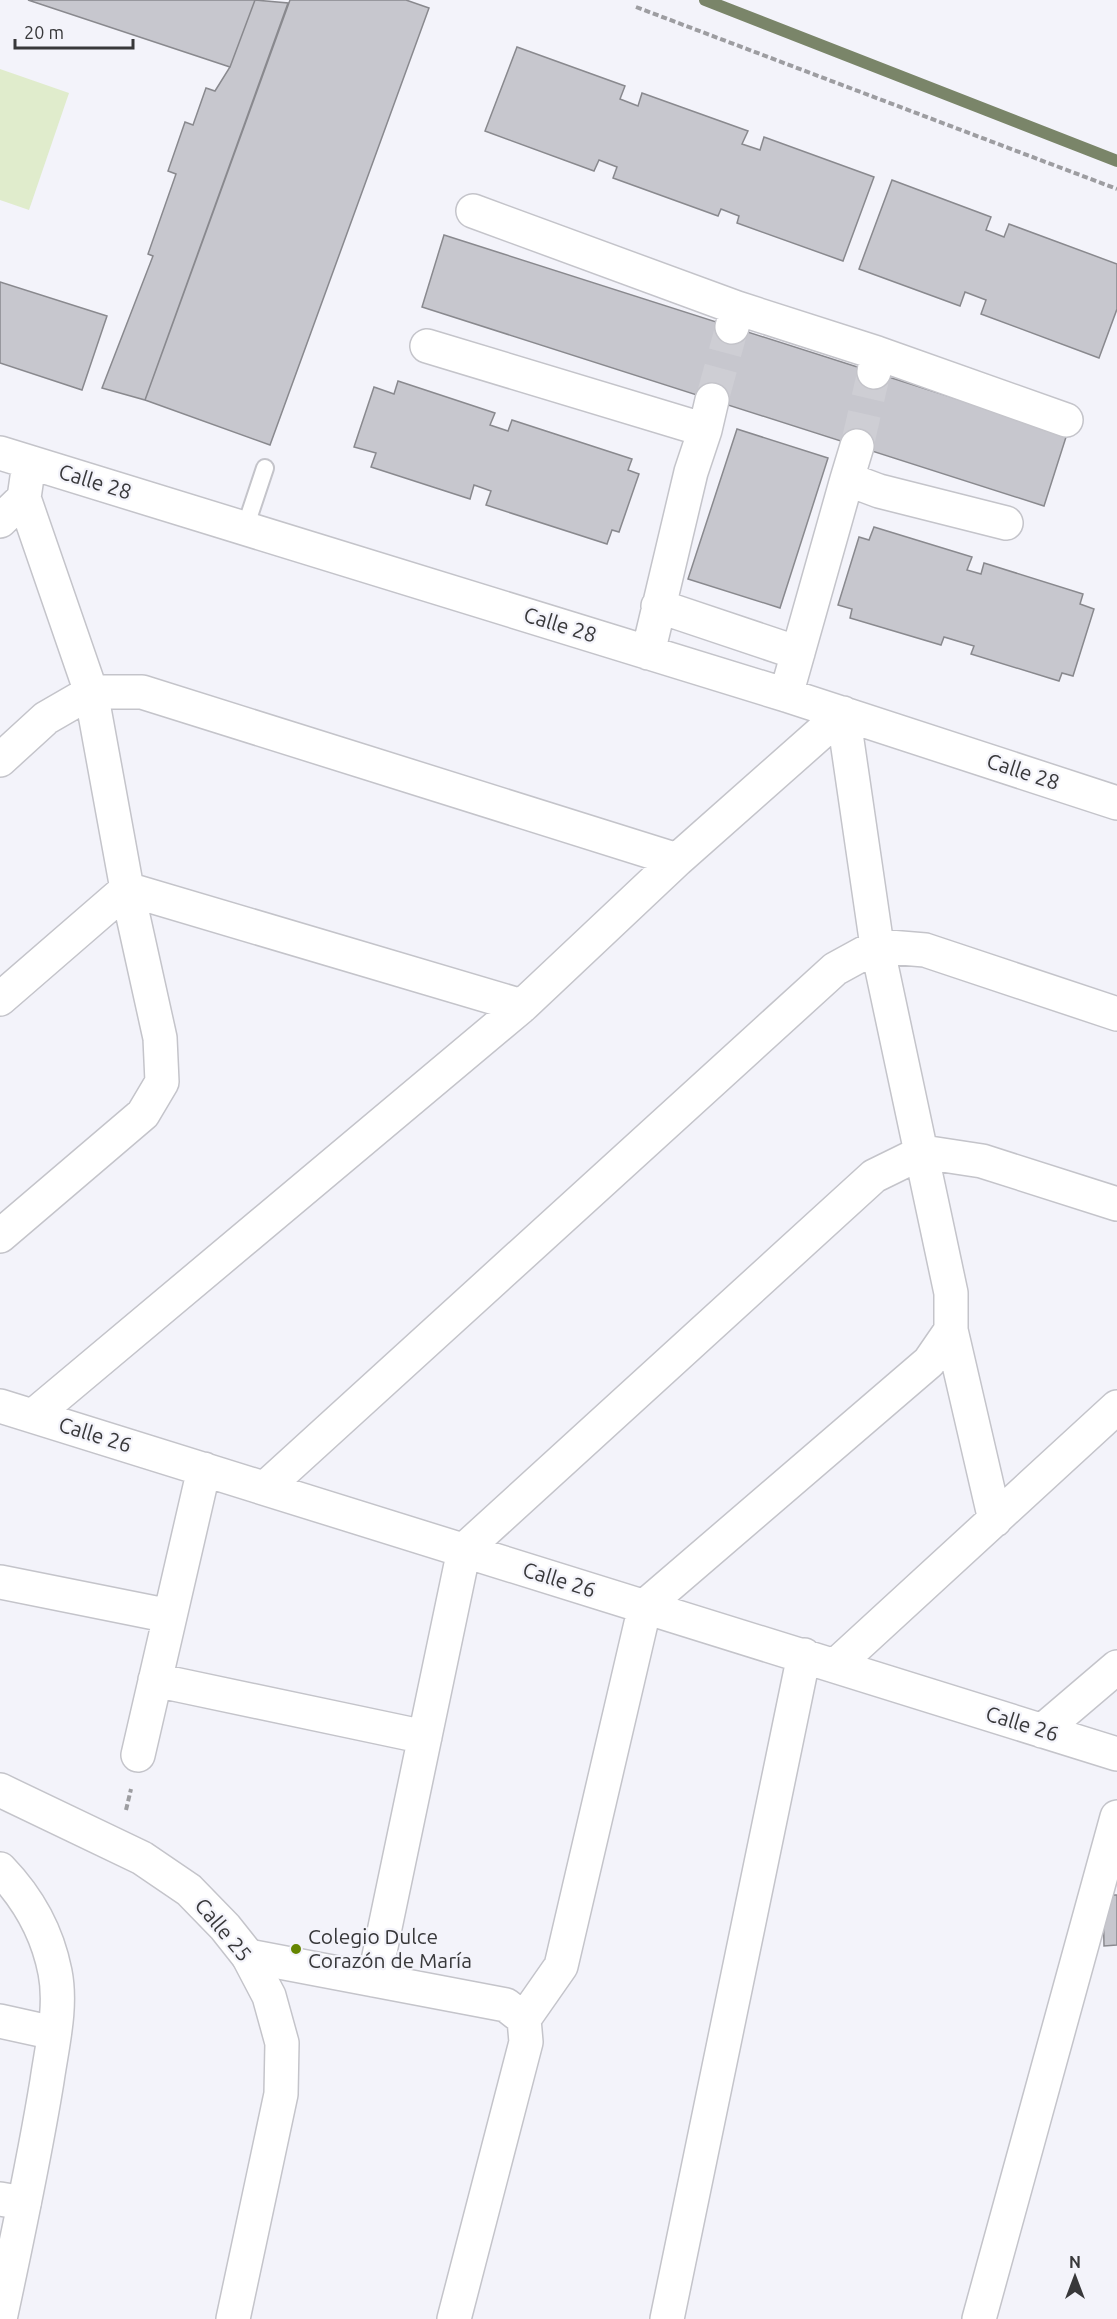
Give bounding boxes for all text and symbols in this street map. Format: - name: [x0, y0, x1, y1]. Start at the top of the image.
- scale bar: [15, 12, 134, 50]
- text: 20 m: [24, 22, 64, 42]
- street label: Calle 28: [56, 459, 135, 503]
- street label: Calle 28: [521, 602, 600, 646]
- street label: Calle 28: [984, 748, 1063, 794]
- street label: Calle 26: [56, 1412, 135, 1456]
- street label: Calle 26: [520, 1557, 599, 1601]
- street label: Calle 26: [983, 1701, 1062, 1745]
- street label: Calle 25: [191, 1893, 257, 1966]
- place label: Colegio Dulce Corazón de María: [308, 1924, 472, 1972]
- marker: Colegio Dulce Corazón de María: [289, 1942, 303, 1956]
- north arrow: [1045, 2247, 1105, 2307]
- text: N: [1069, 2253, 1081, 2271]

